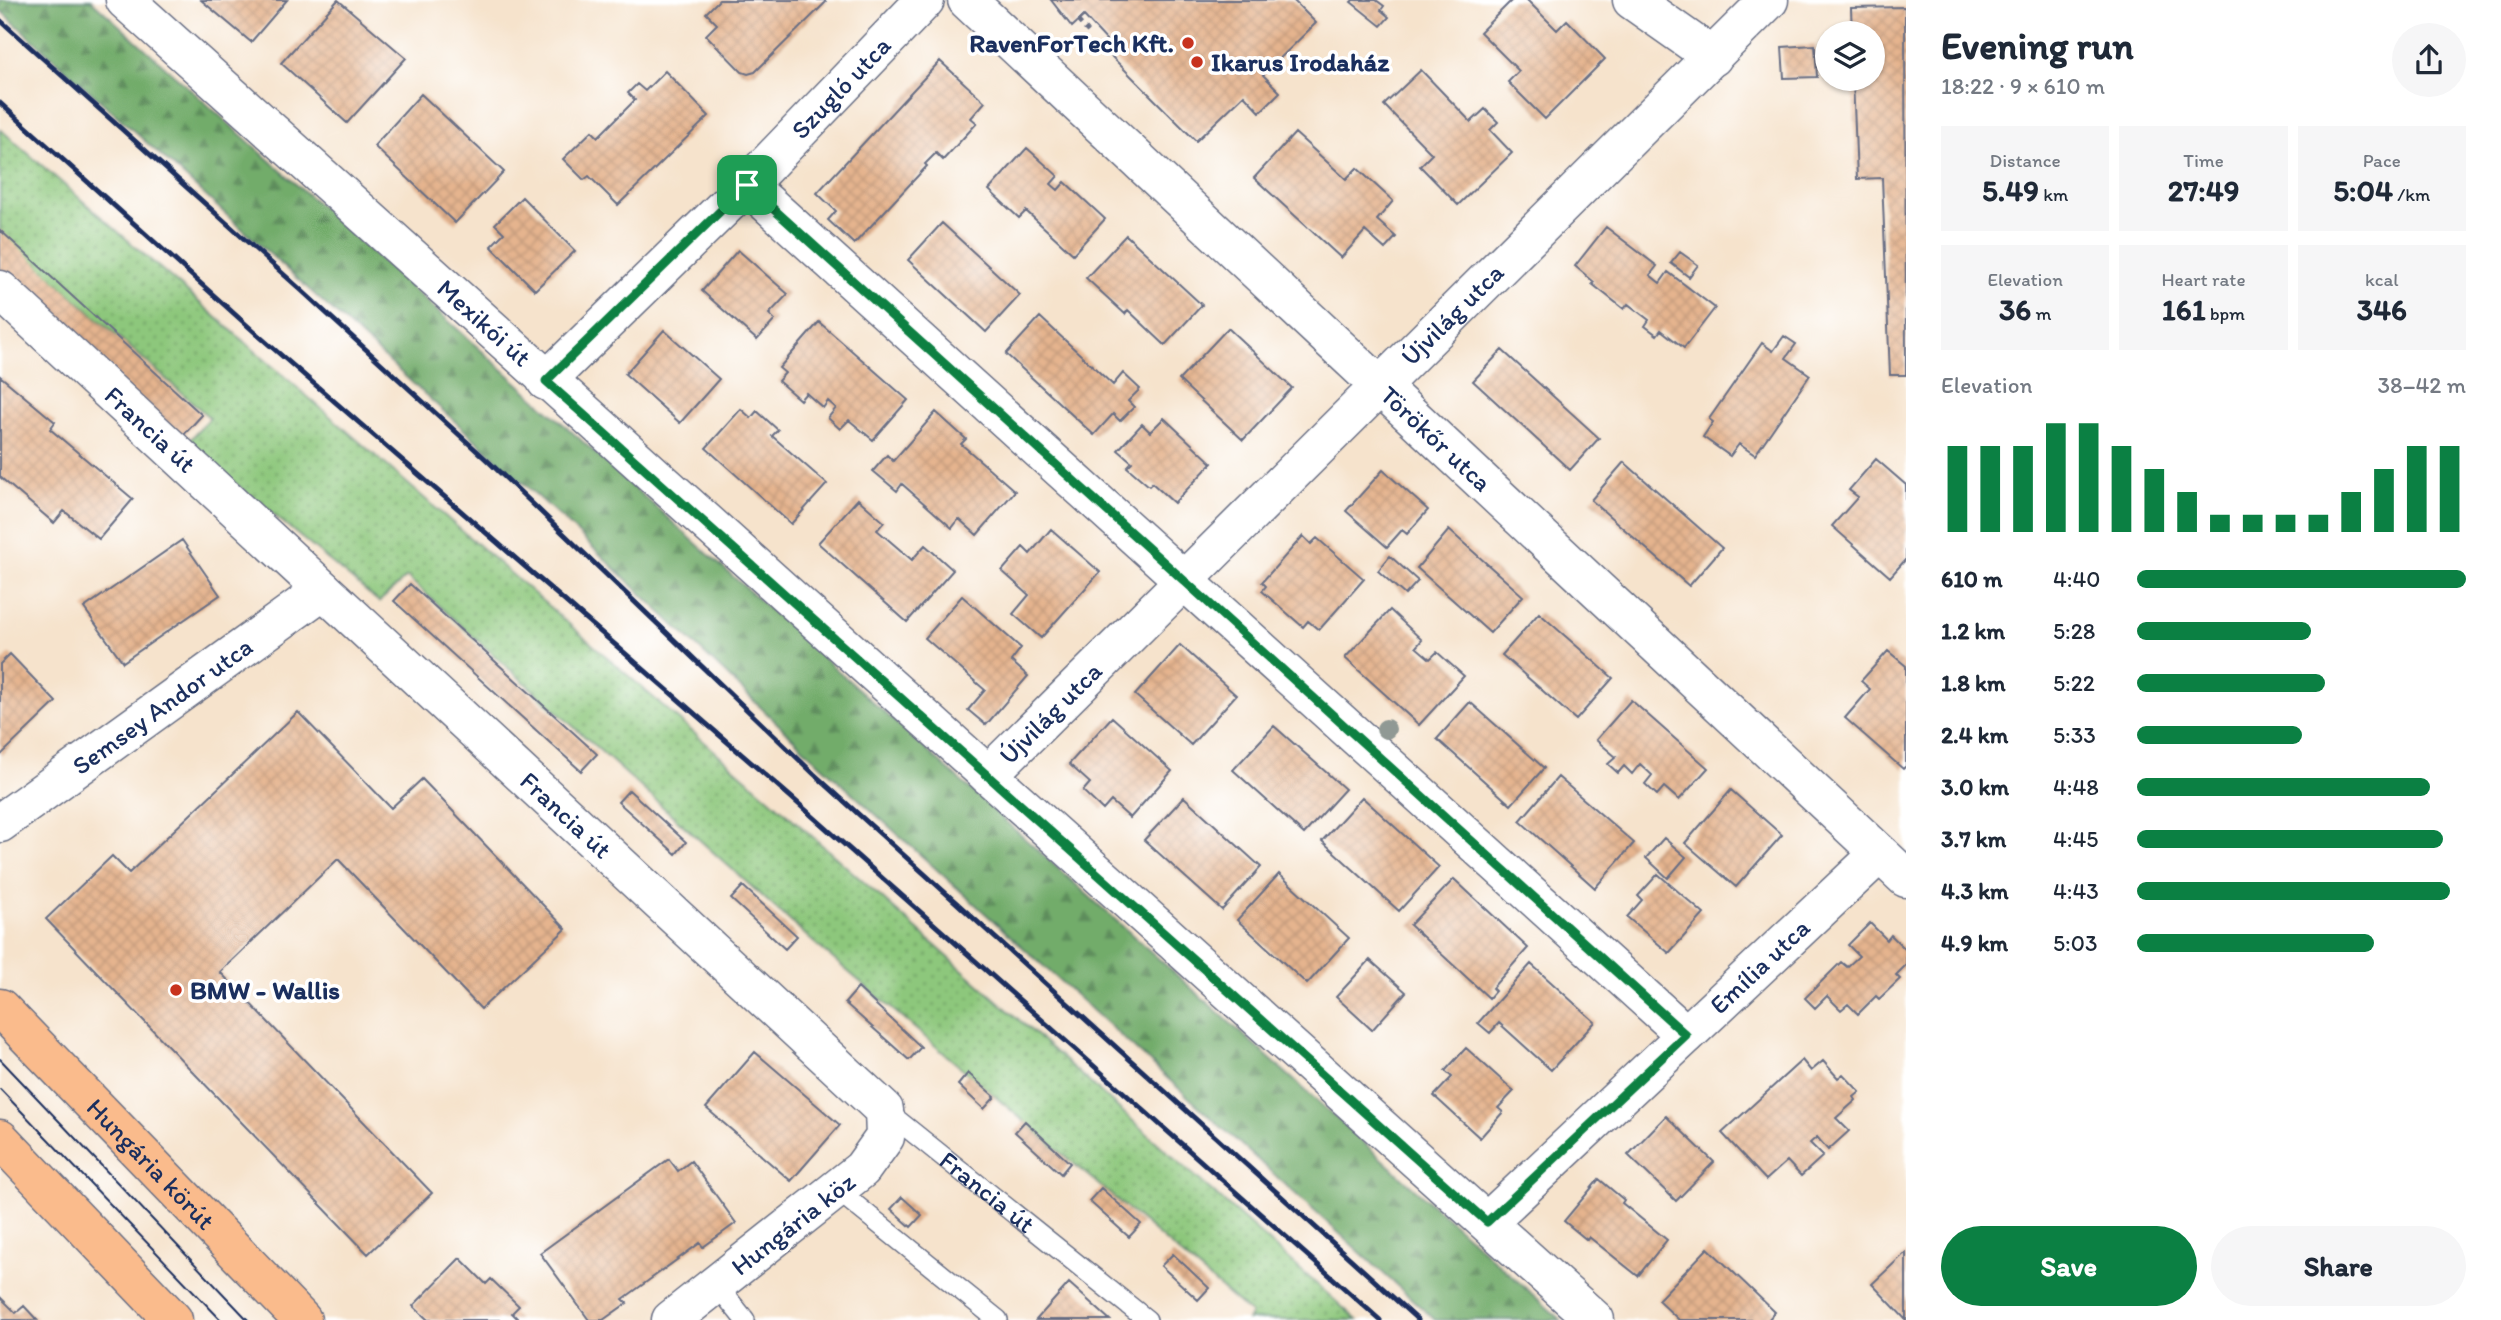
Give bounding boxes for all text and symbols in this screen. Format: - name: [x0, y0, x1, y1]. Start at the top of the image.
- map controls: [1815, 21, 1885, 91]
- button: layers: [1815, 21, 1885, 91]
- text: Evening run: [1941, 23, 2134, 69]
- button: share: [2392, 23, 2466, 97]
- place label: RavenForTech Kft.: [969, 27, 1174, 59]
- street label: Szugló utca: [784, 29, 898, 146]
- marker: RavenForTech Kft.: [1180, 35, 1196, 51]
- place label: Ikarus Irodaház: [1211, 46, 1390, 78]
- marker: Ikarus Irodaház: [1189, 54, 1205, 70]
- text: 18:22 · 9 × 610 m: [1941, 72, 2105, 100]
- text: Distance: [1990, 149, 2061, 172]
- text: Time: [2183, 149, 2224, 172]
- text: Pace: [2363, 149, 2401, 172]
- pin: [717, 155, 777, 215]
- icon: arrive: [728, 166, 766, 204]
- text: 5.49: [1982, 172, 2039, 209]
- text: 27:49: [2168, 172, 2239, 209]
- text: 5:04: [2333, 172, 2393, 209]
- text: km: [2039, 183, 2068, 206]
- text: /km: [2393, 183, 2430, 206]
- street label: Újvilág utca: [1394, 256, 1511, 372]
- text: Elevation: [1987, 268, 2063, 291]
- text: Heart rate: [2161, 268, 2246, 291]
- text: kcal: [2365, 268, 2399, 291]
- street label: Mexikói út: [431, 272, 538, 373]
- text: 36: [1999, 291, 2031, 328]
- text: 161: [2162, 291, 2206, 328]
- text: 346: [2357, 291, 2407, 328]
- text: m: [2031, 302, 2051, 325]
- text: bpm: [2206, 302, 2245, 325]
- text: Elevation: [1941, 371, 2032, 399]
- text: 38–42 m: [2378, 371, 2466, 399]
- street label: Francia út: [98, 379, 203, 480]
- street label: Törökőr utca: [1374, 379, 1498, 498]
- text: 610 m: [1941, 565, 2003, 593]
- text: 4:40: [2053, 565, 2100, 593]
- text: 1.2 km: [1941, 617, 2005, 645]
- text: 5:28: [2053, 617, 2095, 645]
- street label: Semsey Andor utca: [66, 630, 259, 782]
- street label: Újvilág utca: [992, 655, 1109, 771]
- text: 1.8 km: [1941, 669, 2006, 697]
- text: 5:22: [2053, 669, 2095, 697]
- text: 2.4 km: [1941, 721, 2008, 749]
- text: 5:33: [2053, 721, 2096, 749]
- street label: Francia út: [514, 765, 619, 865]
- text: 3.0 km: [1941, 773, 2009, 801]
- text: 4:48: [2053, 773, 2099, 801]
- text: 3.7 km: [1941, 825, 2006, 853]
- text: 4:45: [2053, 825, 2098, 853]
- text: 4.3 km: [1941, 877, 2009, 905]
- text: 4:43: [2053, 877, 2099, 905]
- street label: Emília utca: [1703, 911, 1817, 1021]
- text: 4.9 km: [1941, 929, 2008, 957]
- text: 5:03: [2053, 929, 2097, 957]
- place label: BMW - Wallis: [190, 974, 340, 1006]
- marker: BMW - Wallis: [168, 982, 184, 998]
- street label: Hungária körút: [80, 1091, 222, 1237]
- street label: Francia út: [933, 1144, 1042, 1240]
- street label: Hungária köz: [725, 1166, 862, 1282]
- button: Save: [1941, 1226, 2197, 1306]
- button: Share: [2211, 1226, 2466, 1306]

